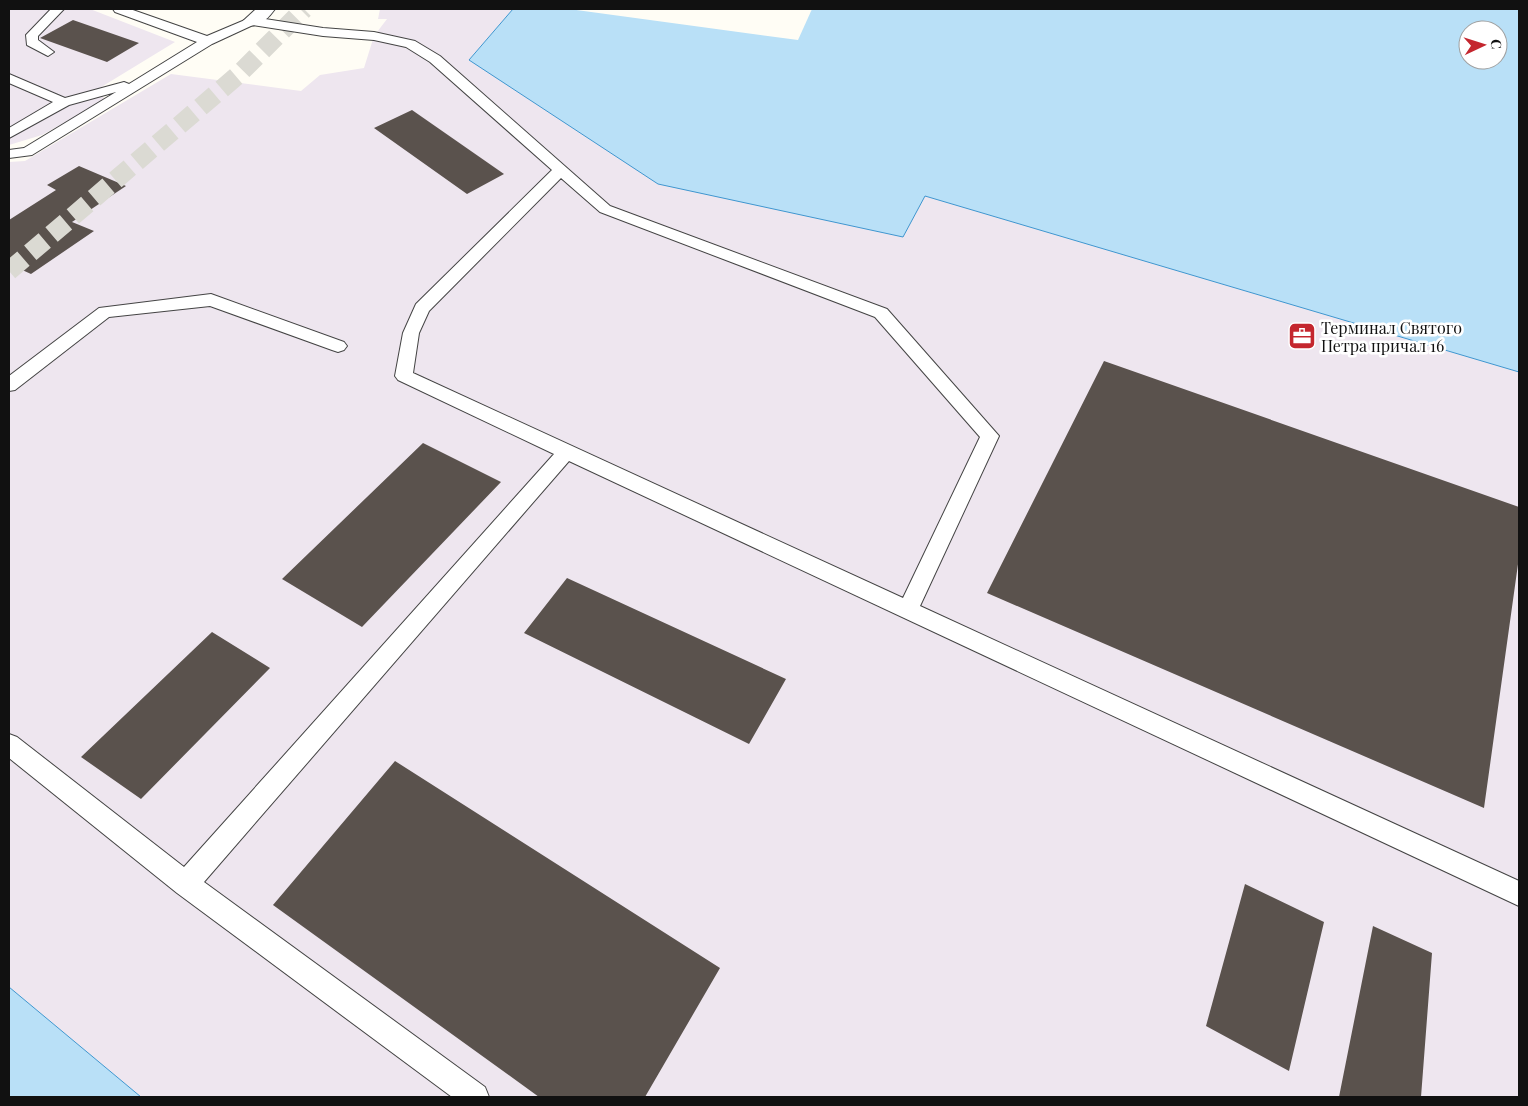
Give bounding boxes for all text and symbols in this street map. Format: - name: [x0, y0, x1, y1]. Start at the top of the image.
- north arrow: [1458, 20, 1508, 70]
- text: С: [1487, 38, 1506, 50]
- place label: Терминал Святого Петра причал 16: [1321, 317, 1462, 356]
- office icon: Терминал Святого Петра причал 16: [1287, 321, 1317, 351]

